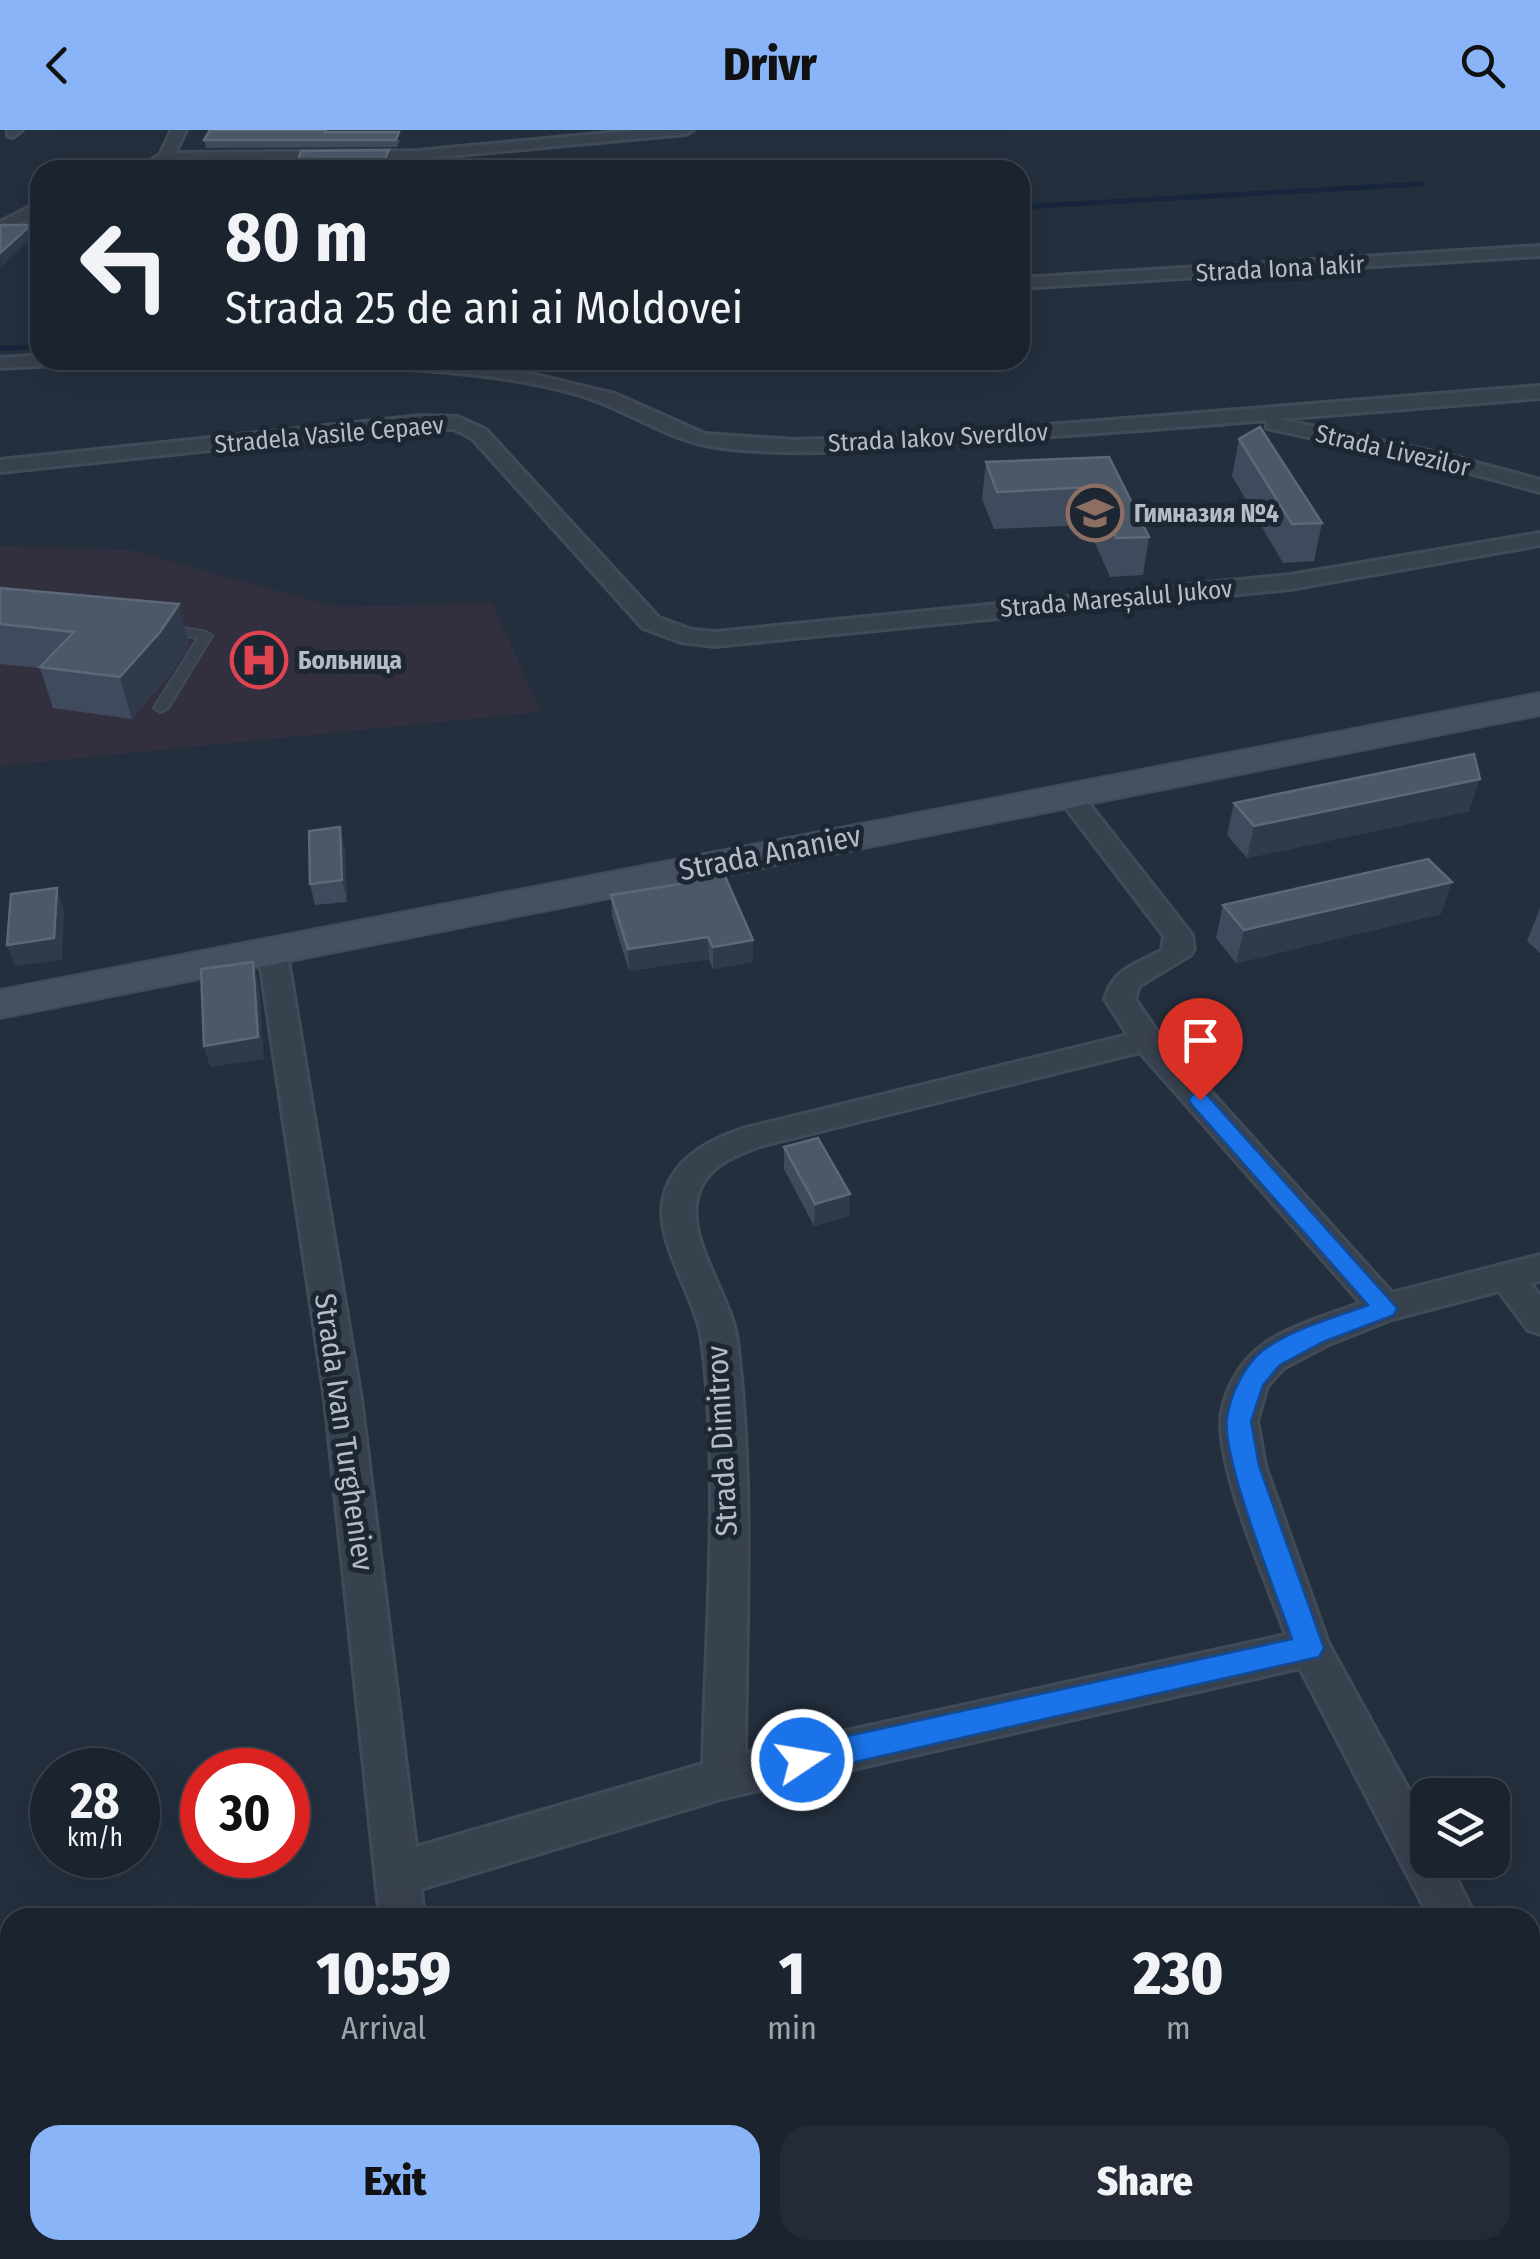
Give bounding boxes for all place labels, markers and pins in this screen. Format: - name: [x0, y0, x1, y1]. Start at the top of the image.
- school or university icon: Гимназия №4: [1065, 483, 1125, 543]
- place label: Гимназия №4: [1134, 499, 1279, 529]
- hospital icon: Больница: [229, 630, 289, 690]
- place label: Больница: [298, 646, 402, 676]
- pin: [1158, 998, 1243, 1101]

